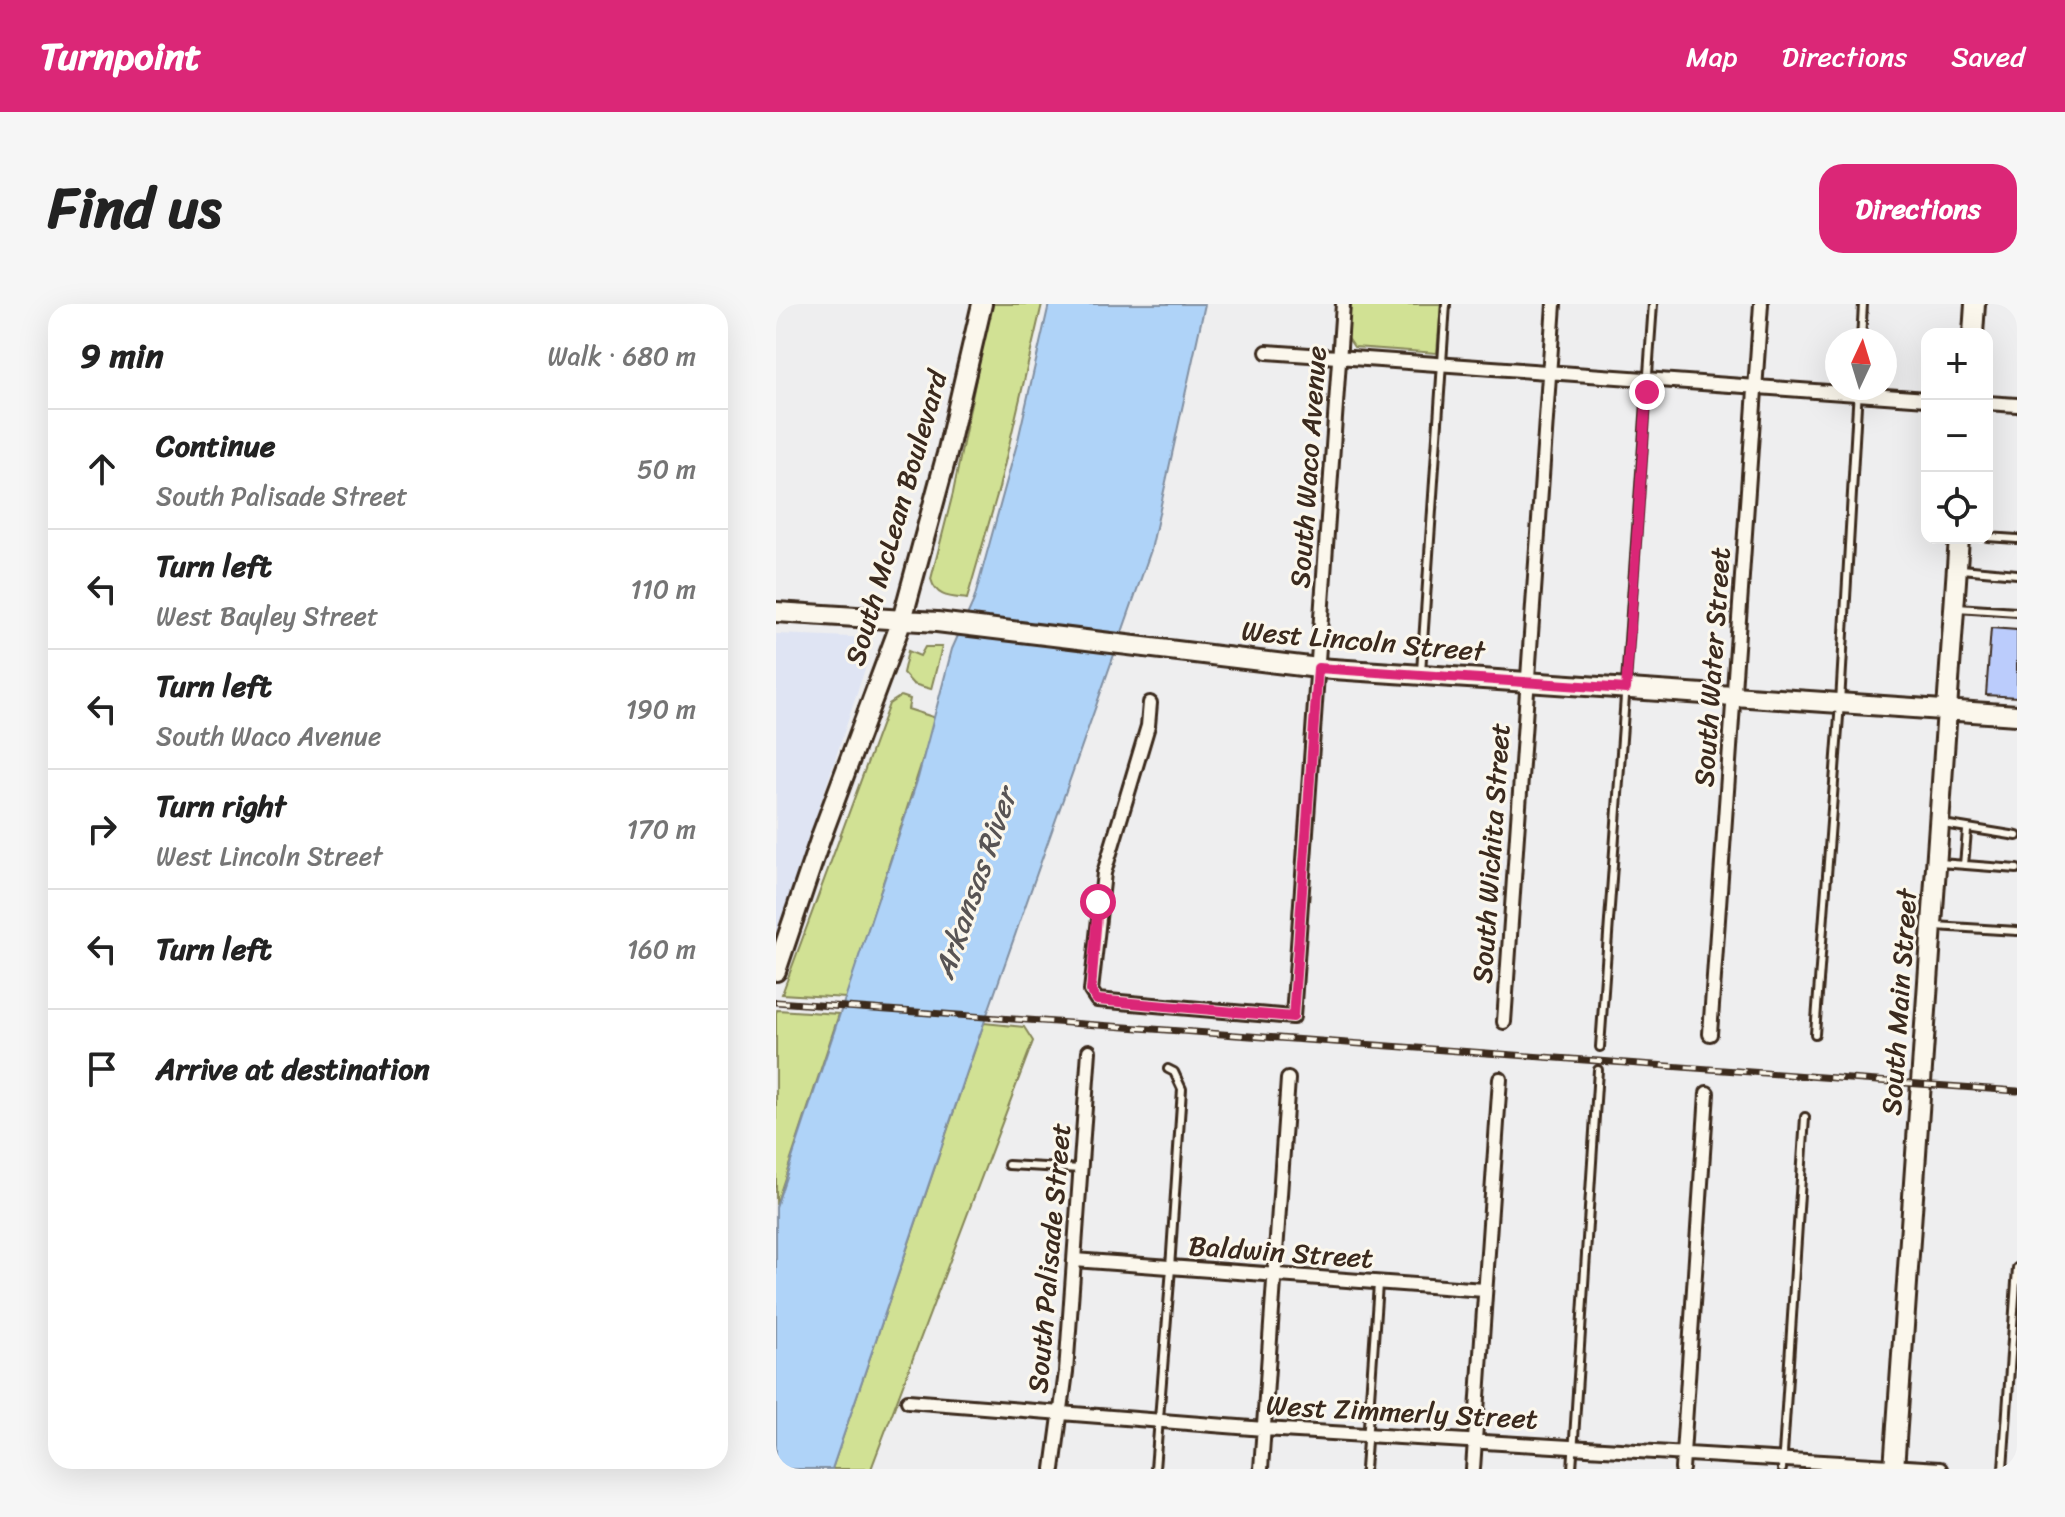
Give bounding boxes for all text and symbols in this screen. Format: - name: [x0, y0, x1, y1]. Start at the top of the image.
- text: Turnpoint: [40, 23, 201, 90]
- text: Map: [1686, 32, 1738, 81]
- text: Directions: [1782, 32, 1907, 81]
- text: Saved: [1951, 32, 2025, 81]
- text: Find us: [48, 159, 221, 258]
- button: Directions: [1819, 164, 2017, 253]
- text: 9 min: [80, 326, 164, 386]
- north arrow: [1825, 328, 1897, 400]
- map controls: [1921, 328, 1993, 544]
- button: +: [1921, 328, 1993, 400]
- text: Walk · 680 m: [548, 333, 696, 379]
- street label: South Waco Avenue: [1275, 344, 1341, 590]
- street label: South McLean Boulevard: [830, 363, 962, 671]
- route end: [1629, 374, 1665, 410]
- button: −: [1921, 400, 1993, 472]
- text: Continue: [156, 419, 275, 473]
- text: 50 m: [637, 446, 696, 492]
- icon: ahead: [80, 447, 124, 491]
- button: locate: [1921, 472, 1993, 544]
- text: South Palisade Street: [156, 473, 408, 519]
- text: Turn left: [156, 539, 272, 593]
- street label: South Water Street: [1679, 545, 1745, 789]
- text: 110 m: [631, 566, 696, 612]
- icon: left: [80, 567, 124, 611]
- text: West Bayley Street: [156, 593, 378, 639]
- street label: West Lincoln Street: [1239, 606, 1488, 676]
- text: Turn left: [156, 659, 272, 713]
- text: 190 m: [626, 686, 696, 732]
- icon: left: [80, 687, 124, 731]
- text: South Waco Avenue: [156, 713, 381, 759]
- street label: South Wichita Street: [1457, 721, 1525, 985]
- water label: Arkansas River: [917, 776, 1035, 987]
- text: Turn right: [156, 779, 286, 833]
- text: 170 m: [627, 806, 696, 852]
- icon: right: [80, 807, 124, 851]
- text: West Lincoln Street: [156, 833, 383, 879]
- route start: [1080, 884, 1116, 920]
- street label: South Main Street: [1867, 885, 1931, 1117]
- text: Turn left: [156, 922, 272, 976]
- text: 160 m: [627, 926, 696, 972]
- icon: left: [80, 927, 124, 971]
- text: Arrive at destination: [156, 1042, 430, 1096]
- icon: arrive: [80, 1047, 124, 1091]
- street label: South Palisade Street: [1013, 1121, 1085, 1395]
- street label: Baldwin Street: [1187, 1221, 1375, 1283]
- street label: West Zimmerly Street: [1265, 1380, 1539, 1444]

